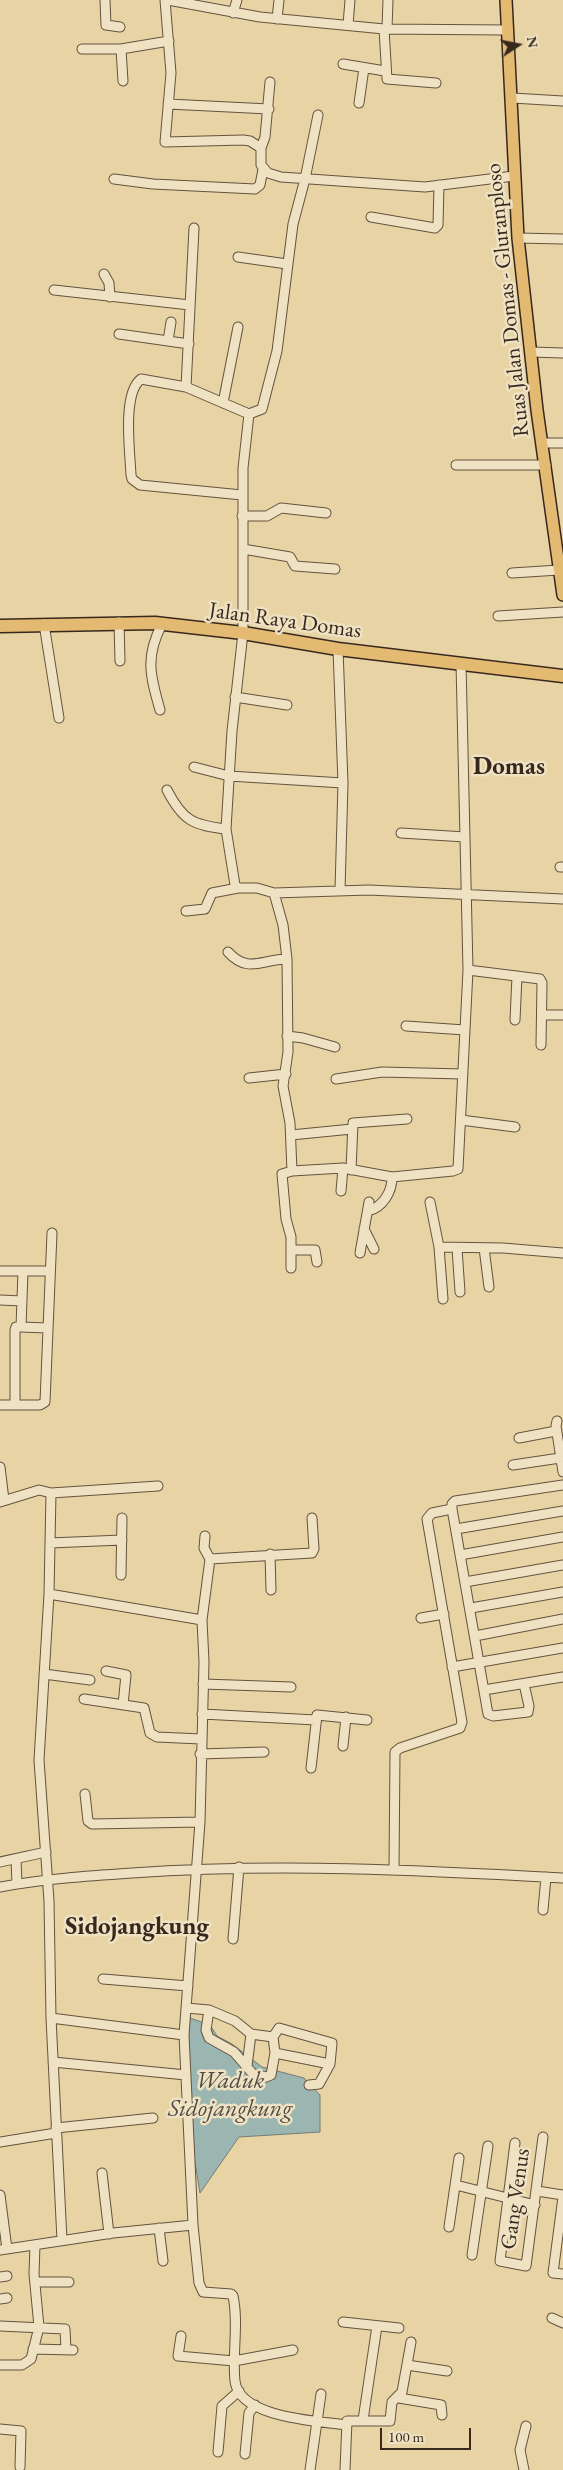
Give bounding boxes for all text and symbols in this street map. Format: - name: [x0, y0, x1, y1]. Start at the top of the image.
- north arrow: [493, 20, 543, 70]
- text: N: [523, 35, 543, 49]
- street label: Ruas Jalan Domas - Gluranploso: [480, 162, 536, 438]
- street label: Jalan Raya Domas: [207, 597, 363, 645]
- district label: Domas: [473, 752, 545, 782]
- district label: Sidojangkung: [65, 1912, 209, 1942]
- water label: Waduk Sidojangkung: [168, 2067, 292, 2123]
- street label: Gang Venus: [496, 2147, 536, 2251]
- scale bar: [383, 2418, 474, 2450]
- text: 100 m: [388, 2427, 424, 2446]

